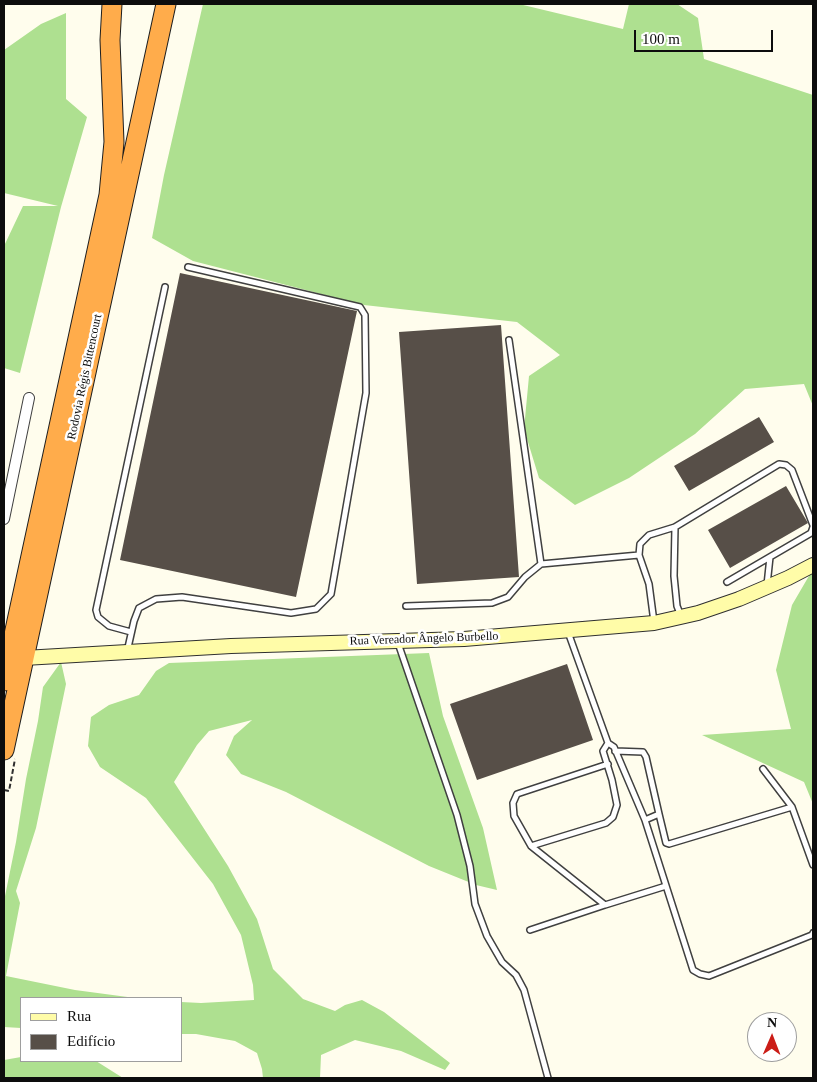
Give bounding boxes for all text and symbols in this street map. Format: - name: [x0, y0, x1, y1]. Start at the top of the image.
- scale bar: [637, 20, 776, 52]
- text: 100 m: [642, 31, 680, 47]
- street label: Rodovia Régis Bittencourt: [65, 313, 105, 441]
- street label: Rua Vereador Ângelo Burbello: [349, 629, 499, 649]
- legend: [20, 997, 182, 1062]
- text: Rua: [67, 1008, 91, 1024]
- north arrow: [747, 1012, 797, 1062]
- text: N: [767, 1015, 777, 1030]
- text: Edifício: [67, 1033, 115, 1049]

